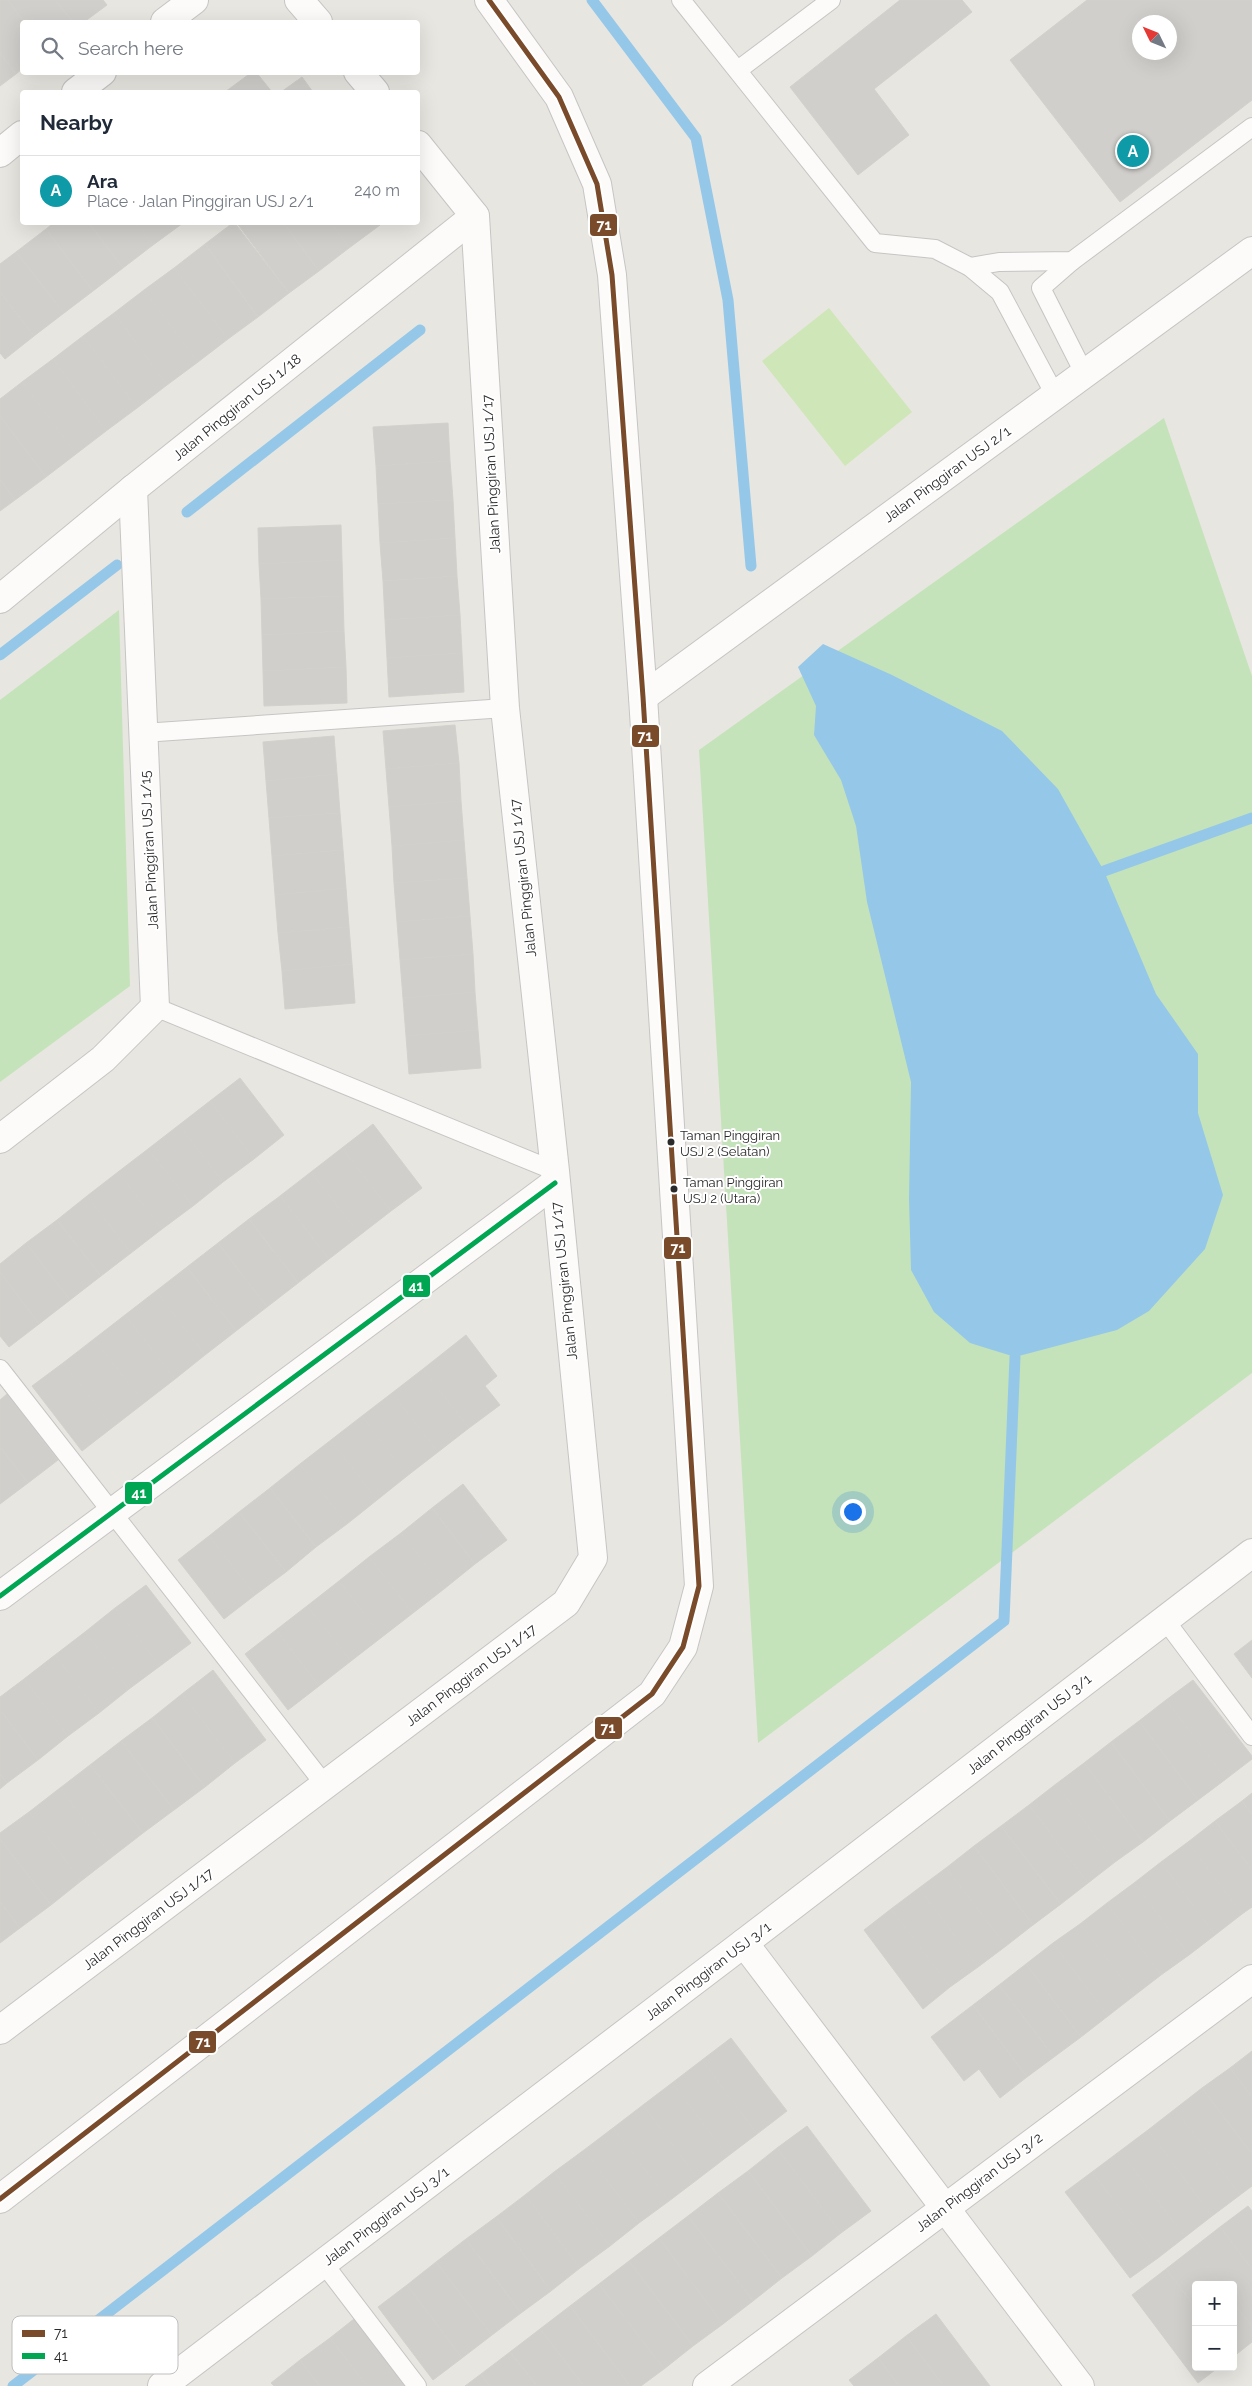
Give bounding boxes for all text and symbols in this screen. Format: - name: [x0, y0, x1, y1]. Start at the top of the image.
- north arrow: [1132, 15, 1177, 60]
- search box: [20, 20, 420, 75]
- icon: search: [38, 34, 66, 62]
- text: Search here: [78, 37, 184, 59]
- text: Nearby: [40, 110, 113, 135]
- pin: A: [1117, 132, 1149, 170]
- text: Ara: [87, 170, 118, 192]
- text: A: [51, 181, 61, 200]
- text: 240 m: [354, 181, 400, 200]
- text: Place · Jalan Pinggiran USJ 2/1: [87, 192, 313, 211]
- line badge: 71: [589, 213, 618, 237]
- text: 71: [597, 217, 611, 233]
- street label: Jalan Pinggiran USJ 1/18: [170, 351, 304, 463]
- street label: Jalan Pinggiran USJ 1/17: [479, 394, 503, 554]
- street label: Jalan Pinggiran USJ 2/1: [880, 423, 1014, 525]
- line badge: 71: [631, 724, 660, 748]
- text: 71: [638, 728, 652, 744]
- street label: Jalan Pinggiran USJ 1/15: [137, 770, 161, 930]
- street label: Jalan Pinggiran USJ 1/17: [507, 798, 539, 958]
- place label: Taman Pinggiran USJ 2 (Selatan): [680, 1128, 780, 1159]
- marker: Taman Pinggiran USJ 2 (Selatan): [666, 1137, 676, 1147]
- place label: Taman Pinggiran USJ 2 (Utara): [683, 1175, 783, 1206]
- marker: Taman Pinggiran USJ 2 (Utara): [669, 1184, 679, 1194]
- street label: Jalan Pinggiran USJ 1/17: [548, 1201, 580, 1361]
- line badge: 71: [663, 1236, 692, 1260]
- text: 71: [671, 1240, 685, 1256]
- line badge: 41: [402, 1274, 431, 1298]
- text: 41: [409, 1278, 424, 1294]
- line badge: 41: [124, 1481, 153, 1505]
- text: 41: [132, 1485, 147, 1501]
- your location: [840, 1499, 866, 1525]
- street label: Jalan Pinggiran USJ 1/17: [403, 1620, 540, 1729]
- street label: Jalan Pinggiran USJ 3/1: [964, 1671, 1094, 1777]
- line badge: 71: [594, 1716, 623, 1740]
- text: 71: [601, 1720, 615, 1736]
- street label: Jalan Pinggiran USJ 1/17: [80, 1864, 217, 1973]
- street label: Jalan Pinggiran USJ 3/1: [642, 1919, 774, 2023]
- line badge: 71: [188, 2030, 217, 2054]
- text: 71: [196, 2034, 210, 2050]
- street label: Jalan Pinggiran USJ 3/2: [913, 2129, 1045, 2235]
- street label: Jalan Pinggiran USJ 3/1: [320, 2164, 452, 2268]
- map controls: [1192, 2281, 1237, 2371]
- button: +: [1192, 2281, 1237, 2326]
- legend: [12, 2316, 178, 2374]
- text: 71: [54, 2325, 67, 2341]
- button: −: [1192, 2326, 1237, 2371]
- text: 41: [54, 2348, 68, 2364]

